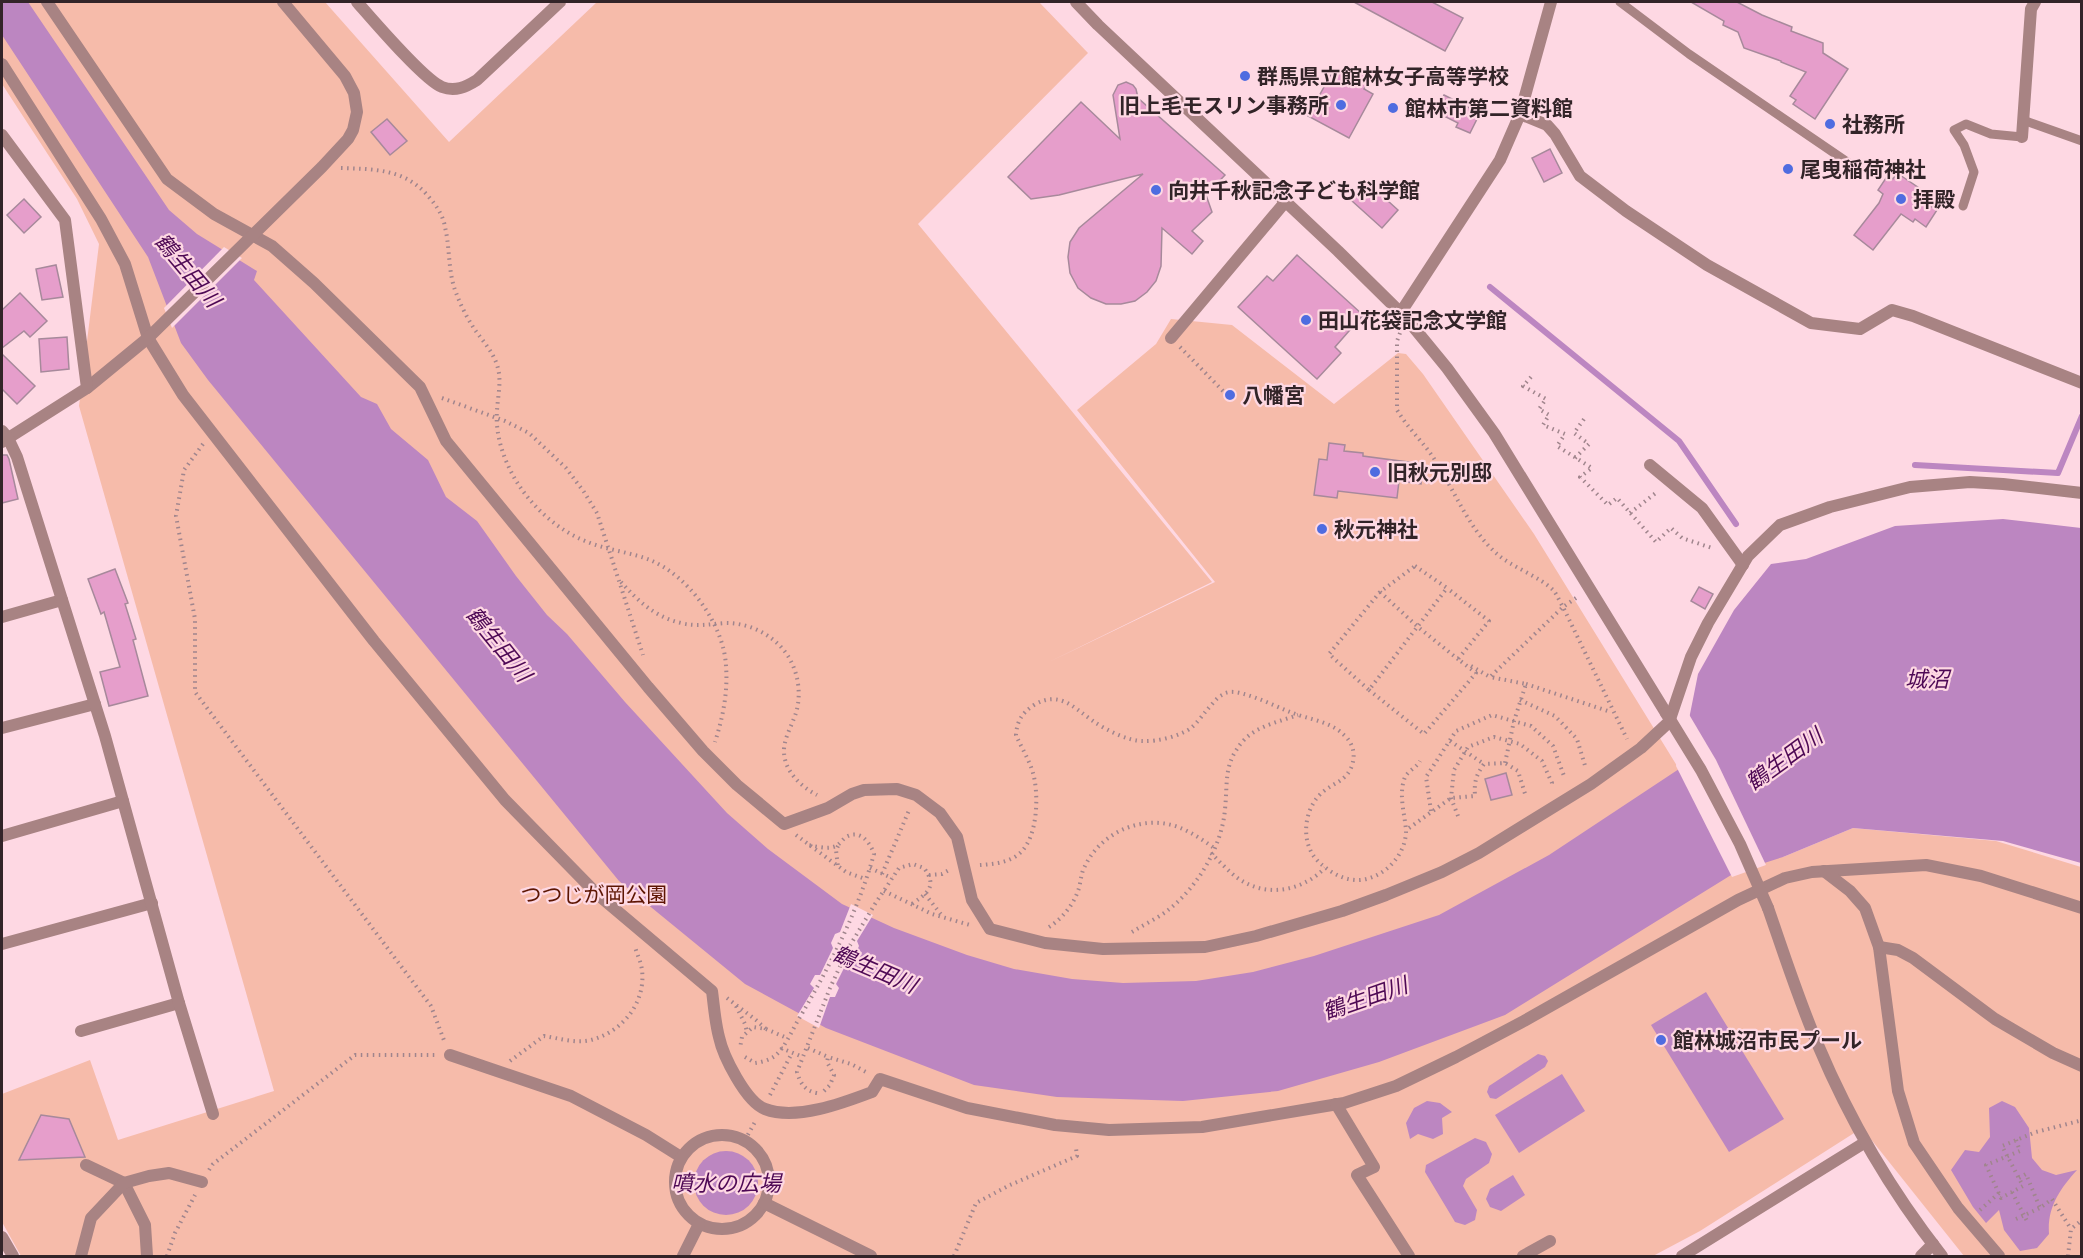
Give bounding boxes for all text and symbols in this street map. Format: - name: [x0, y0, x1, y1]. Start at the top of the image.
- place label: 群馬県立館林女子高等学校: [1257, 63, 1509, 90]
- marker: 群馬県立館林女子高等学校: [1238, 69, 1252, 83]
- place label: 旧上毛モスリン事務所: [1119, 92, 1329, 119]
- place label: 館林市第二資料館: [1405, 95, 1573, 122]
- marker: 旧上毛モスリン事務所: [1334, 98, 1348, 112]
- marker: 館林市第二資料館: [1386, 101, 1400, 115]
- place label: 社務所: [1842, 111, 1905, 138]
- marker: 社務所: [1823, 117, 1837, 131]
- place label: 尾曳稲荷神社: [1800, 156, 1926, 183]
- marker: 尾曳稲荷神社: [1781, 162, 1795, 176]
- place label: 向井千秋記念子ども科学館: [1168, 177, 1420, 204]
- marker: 向井千秋記念子ども科学館: [1149, 183, 1163, 197]
- place label: 拝殿: [1913, 186, 1955, 213]
- marker: 拝殿: [1894, 192, 1908, 206]
- water label: 鶴生田川: [149, 227, 228, 314]
- place label: 田山花袋記念文学館: [1318, 307, 1507, 334]
- marker: 田山花袋記念文学館: [1299, 313, 1313, 327]
- place label: 八幡宮: [1242, 382, 1305, 409]
- marker: 八幡宮: [1223, 388, 1237, 402]
- place label: 旧秋元別邸: [1387, 459, 1492, 486]
- marker: 旧秋元別邸: [1368, 465, 1382, 479]
- place label: 秋元神社: [1334, 516, 1418, 543]
- marker: 秋元神社: [1315, 522, 1329, 536]
- water label: 鶴生田川: [460, 601, 539, 689]
- water label: 城沼: [1905, 665, 1952, 693]
- water label: 鶴生田川: [1740, 721, 1829, 796]
- park label: つつじが岡公園: [521, 881, 668, 908]
- water label: 鶴生田川: [829, 939, 923, 1000]
- water label: 鶴生田川: [1319, 970, 1413, 1026]
- place label: 館林城沼市民プール: [1673, 1027, 1862, 1054]
- marker: 館林城沼市民プール: [1654, 1033, 1668, 1047]
- water label: 噴水の広場: [671, 1169, 784, 1197]

